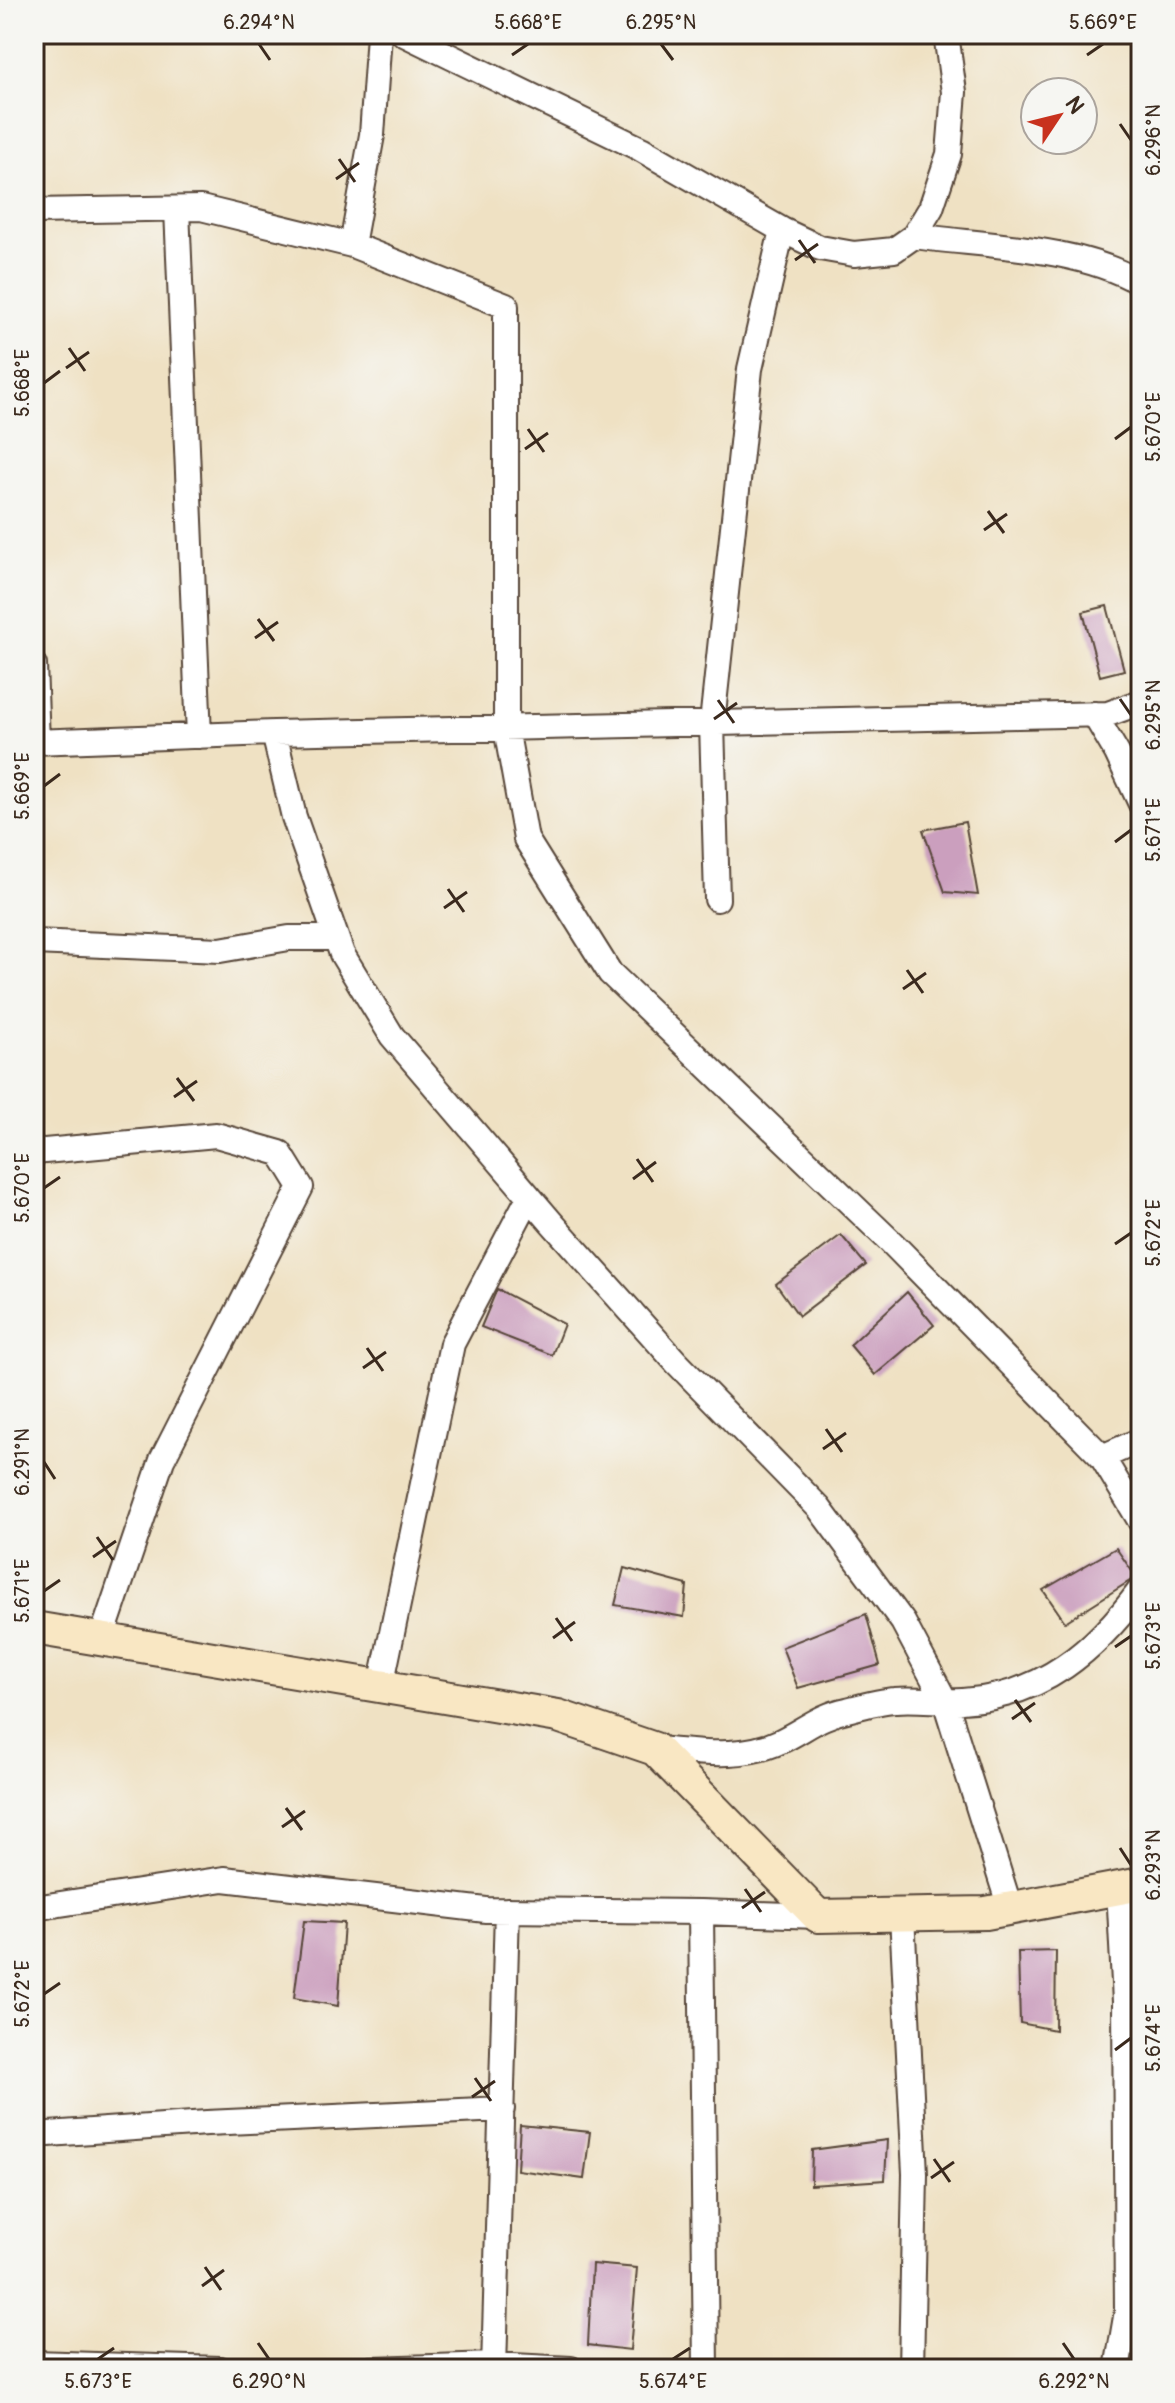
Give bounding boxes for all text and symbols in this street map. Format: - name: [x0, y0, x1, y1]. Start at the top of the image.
- text: 6.294°N: [223, 10, 295, 35]
- text: 5.668°E: [494, 10, 562, 35]
- text: 6.295°N: [626, 10, 696, 35]
- text: 5.669°E: [1069, 10, 1137, 35]
- north arrow: [1019, 76, 1099, 156]
- text: N: [1059, 91, 1090, 119]
- text: 6.296°N: [1141, 104, 1166, 176]
- text: 5.668°E: [10, 349, 35, 417]
- text: 5.670°E: [1141, 392, 1166, 462]
- text: 6.295°N: [1141, 680, 1166, 750]
- text: 5.669°E: [10, 752, 35, 820]
- text: 5.671°E: [1141, 798, 1166, 862]
- text: 5.670°E: [10, 1153, 35, 1223]
- text: 5.672°E: [1141, 1199, 1166, 1267]
- text: 6.291°N: [10, 1428, 35, 1496]
- text: 5.671°E: [10, 1559, 35, 1623]
- text: 5.673°E: [1141, 1602, 1166, 1670]
- text: 6.293°N: [1141, 1830, 1166, 1900]
- text: 5.672°E: [10, 1960, 35, 2028]
- text: 5.674°E: [1141, 2004, 1166, 2072]
- text: 5.673°E: [64, 2369, 132, 2394]
- text: 6.290°N: [232, 2369, 306, 2394]
- text: 5.674°E: [639, 2369, 707, 2394]
- text: 6.292°N: [1039, 2369, 1109, 2394]

